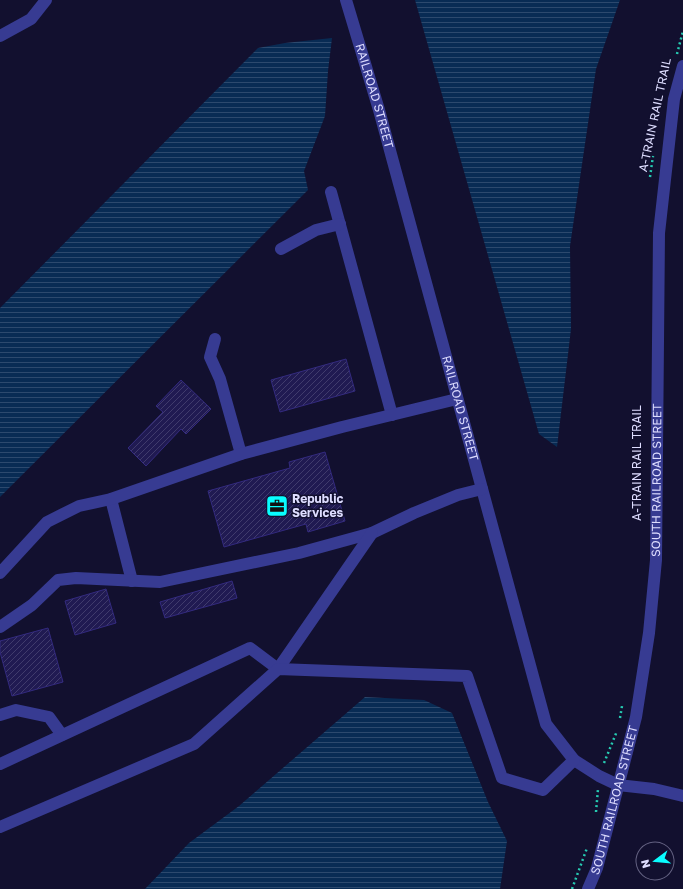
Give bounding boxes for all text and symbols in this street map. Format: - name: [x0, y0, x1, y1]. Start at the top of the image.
- street label: RAILROAD STREET: [352, 41, 397, 150]
- street label: A-TRAIN RAIL TRAIL: [635, 57, 674, 173]
- street label: RAILROAD STREET: [439, 354, 482, 463]
- street label: SOUTH RAILROAD STREET: [648, 403, 664, 557]
- street label: A-TRAIN RAIL TRAIL: [629, 405, 644, 521]
- place label: Republic Services: [292, 491, 344, 520]
- office icon: Republic Services: [264, 493, 290, 519]
- street label: SOUTH RAILROAD STREET: [587, 723, 641, 877]
- north arrow: [635, 841, 675, 881]
- text: N: [638, 858, 652, 870]

